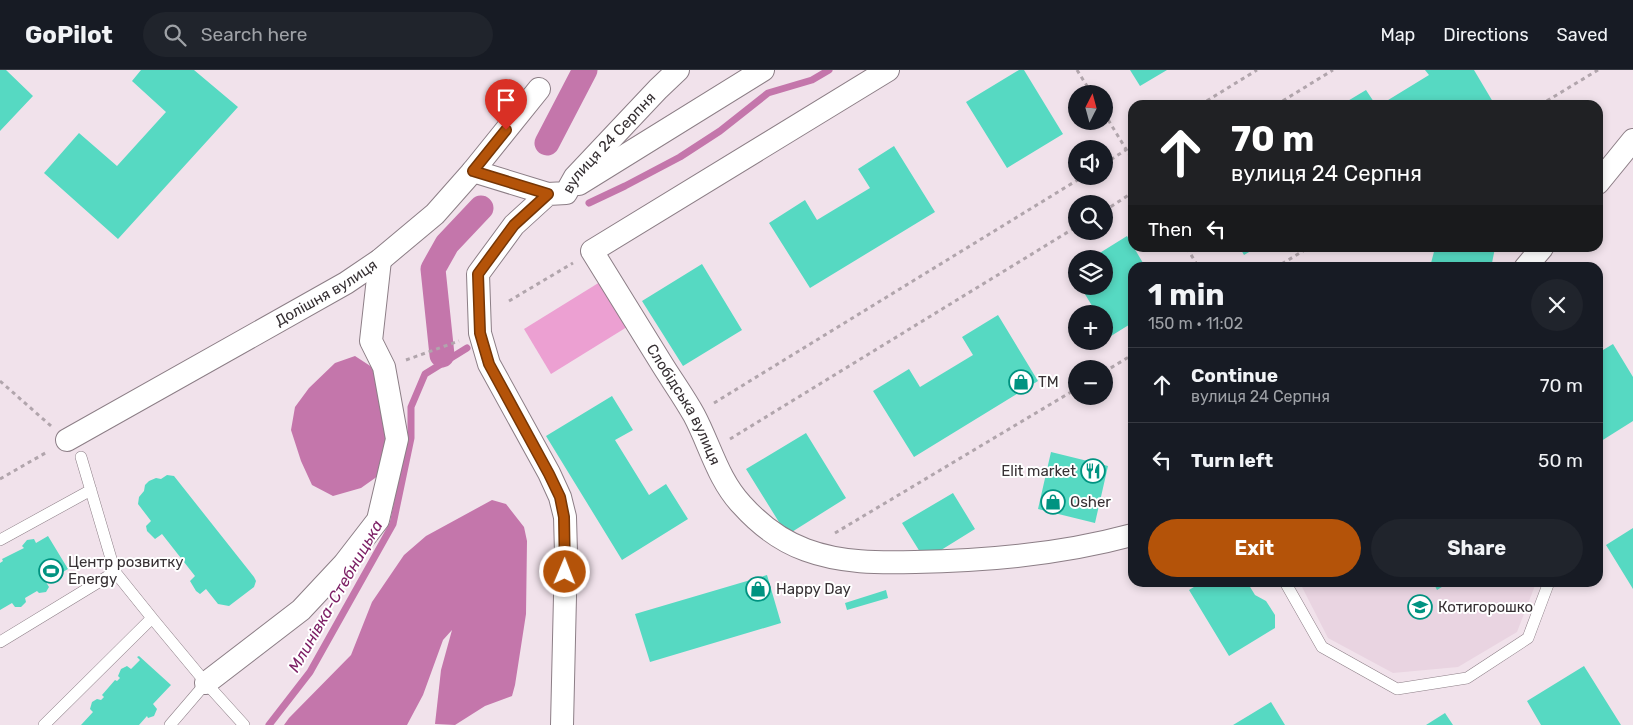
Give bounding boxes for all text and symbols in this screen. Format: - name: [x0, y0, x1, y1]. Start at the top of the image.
- search box: [143, 12, 493, 57]
- text: GoPilot: [25, 21, 113, 49]
- icon: search: [161, 21, 189, 49]
- text: Search here: [201, 23, 307, 46]
- text: Map: [1380, 24, 1415, 46]
- text: Directions: [1443, 24, 1529, 46]
- text: Saved: [1557, 24, 1608, 46]
- pin: [485, 79, 527, 130]
- north arrow: [1068, 85, 1112, 130]
- map controls: [1068, 85, 1113, 405]
- icon: arrive: [492, 86, 520, 114]
- street label: вулиця 24 Серпня: [559, 88, 659, 196]
- text: 70 m: [1231, 118, 1314, 160]
- icon: ahead: [1148, 120, 1213, 185]
- button: sound: [1068, 140, 1113, 185]
- text: вулиця 24 Серпня: [1231, 160, 1422, 187]
- button: search: [1068, 195, 1113, 240]
- icon: left: [1202, 215, 1230, 243]
- text: Then: [1148, 218, 1192, 241]
- button: layers: [1068, 250, 1113, 295]
- street label: Долішня вулиця: [272, 256, 381, 330]
- text: 1 min: [1148, 277, 1225, 313]
- button: close: [1531, 279, 1583, 331]
- button: +: [1068, 305, 1113, 350]
- text: 150 m · 11:02: [1148, 314, 1243, 333]
- street label: Слобідська вулиця: [643, 341, 724, 468]
- button: −: [1068, 360, 1113, 405]
- text: Continue: [1191, 364, 1278, 387]
- shop icon: TM: [1008, 369, 1034, 395]
- icon: ahead: [1148, 371, 1176, 399]
- place label: TM: [1038, 373, 1059, 391]
- text: 70 m: [1540, 374, 1583, 397]
- text: вулиця 24 Серпня: [1191, 387, 1330, 406]
- icon: left: [1148, 446, 1176, 474]
- text: Turn left: [1191, 449, 1273, 472]
- text: 50 m: [1538, 449, 1583, 472]
- restaurant icon: Elit market: [1080, 458, 1106, 484]
- place label: Elit market: [1001, 462, 1076, 480]
- shop icon: Osher: [1040, 489, 1066, 515]
- place label: Osher: [1070, 493, 1111, 511]
- water label: Млинівка-Стебницька: [284, 517, 387, 676]
- button: Exit: [1148, 519, 1361, 577]
- button: Share: [1371, 519, 1583, 577]
- position arrow: [538, 545, 590, 597]
- place label: Центр розвитку Energy: [68, 553, 184, 588]
- sports icon: Центр розвитку Energy: [38, 558, 64, 584]
- shop icon: Happy Day: [745, 576, 771, 602]
- place label: Happy Day: [776, 580, 851, 598]
- school or university icon: Котигорошко: [1407, 594, 1433, 620]
- place label: Котигорошко: [1438, 598, 1533, 616]

